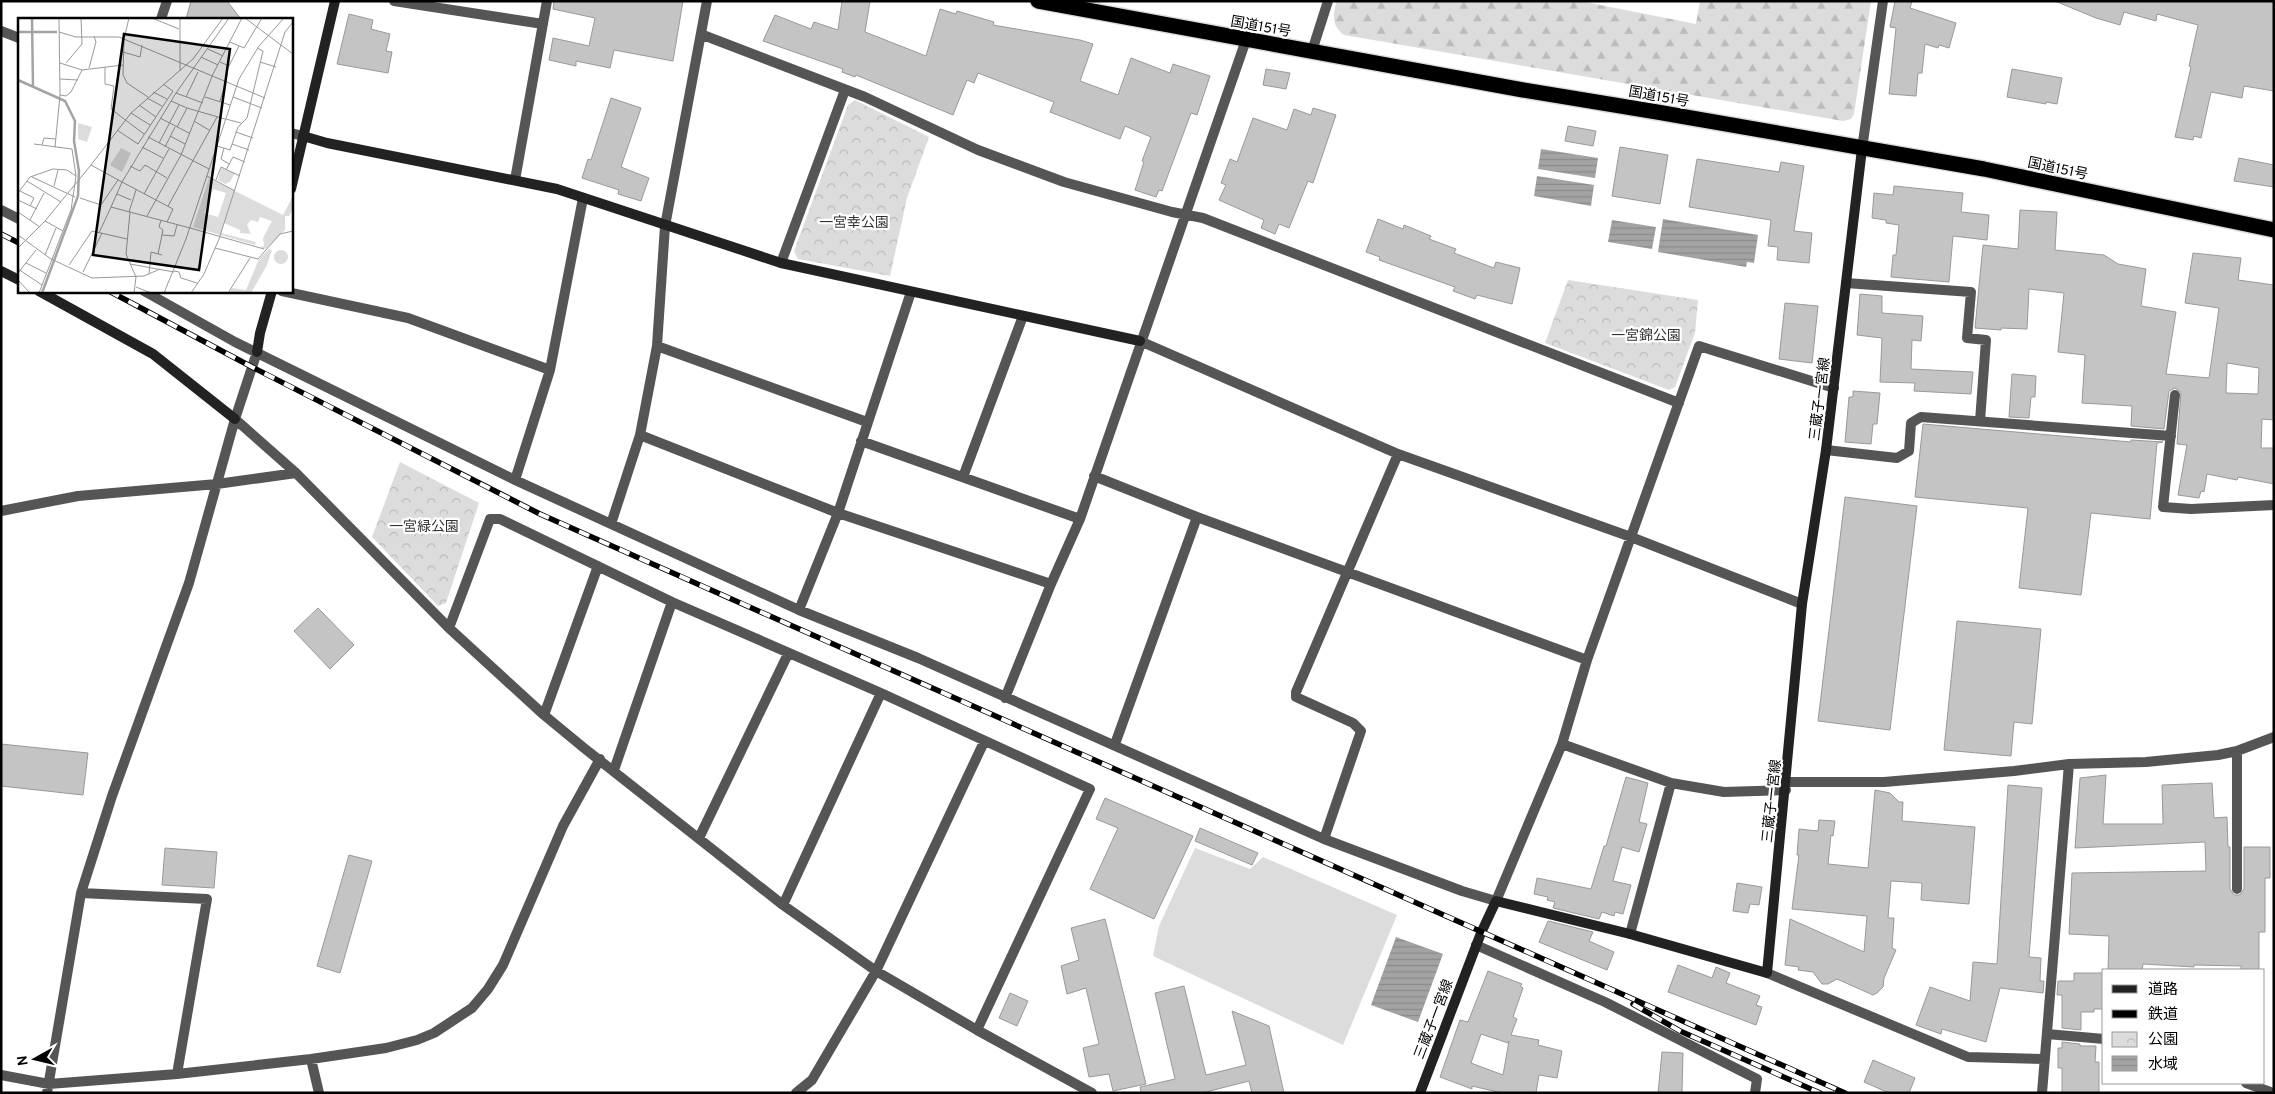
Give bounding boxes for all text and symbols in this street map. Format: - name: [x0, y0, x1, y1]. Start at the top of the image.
- street label: 国道151号: [1229, 14, 1292, 41]
- inset map: [18, 18, 292, 292]
- street label: 国道151号: [1627, 84, 1690, 111]
- street label: 国道151号: [2026, 155, 2089, 184]
- park label: 一宮幸公園: [819, 215, 889, 232]
- park label: 一宮錦公園: [1611, 327, 1681, 345]
- street label: 三蔵子一宮線: [1807, 356, 1834, 442]
- park label: 一宮緑公園: [389, 519, 459, 536]
- street label: 三蔵子一宮線: [1760, 758, 1785, 844]
- legend: [2102, 969, 2265, 1084]
- street label: 三蔵子一宮線: [1411, 977, 1457, 1062]
- text: 道路: [2148, 981, 2178, 1000]
- text: 鉄道: [2148, 1006, 2178, 1025]
- text: 公園: [2148, 1031, 2178, 1050]
- north arrow: [10, 1034, 60, 1084]
- text: N: [14, 1054, 33, 1067]
- text: 水域: [2148, 1056, 2178, 1075]

